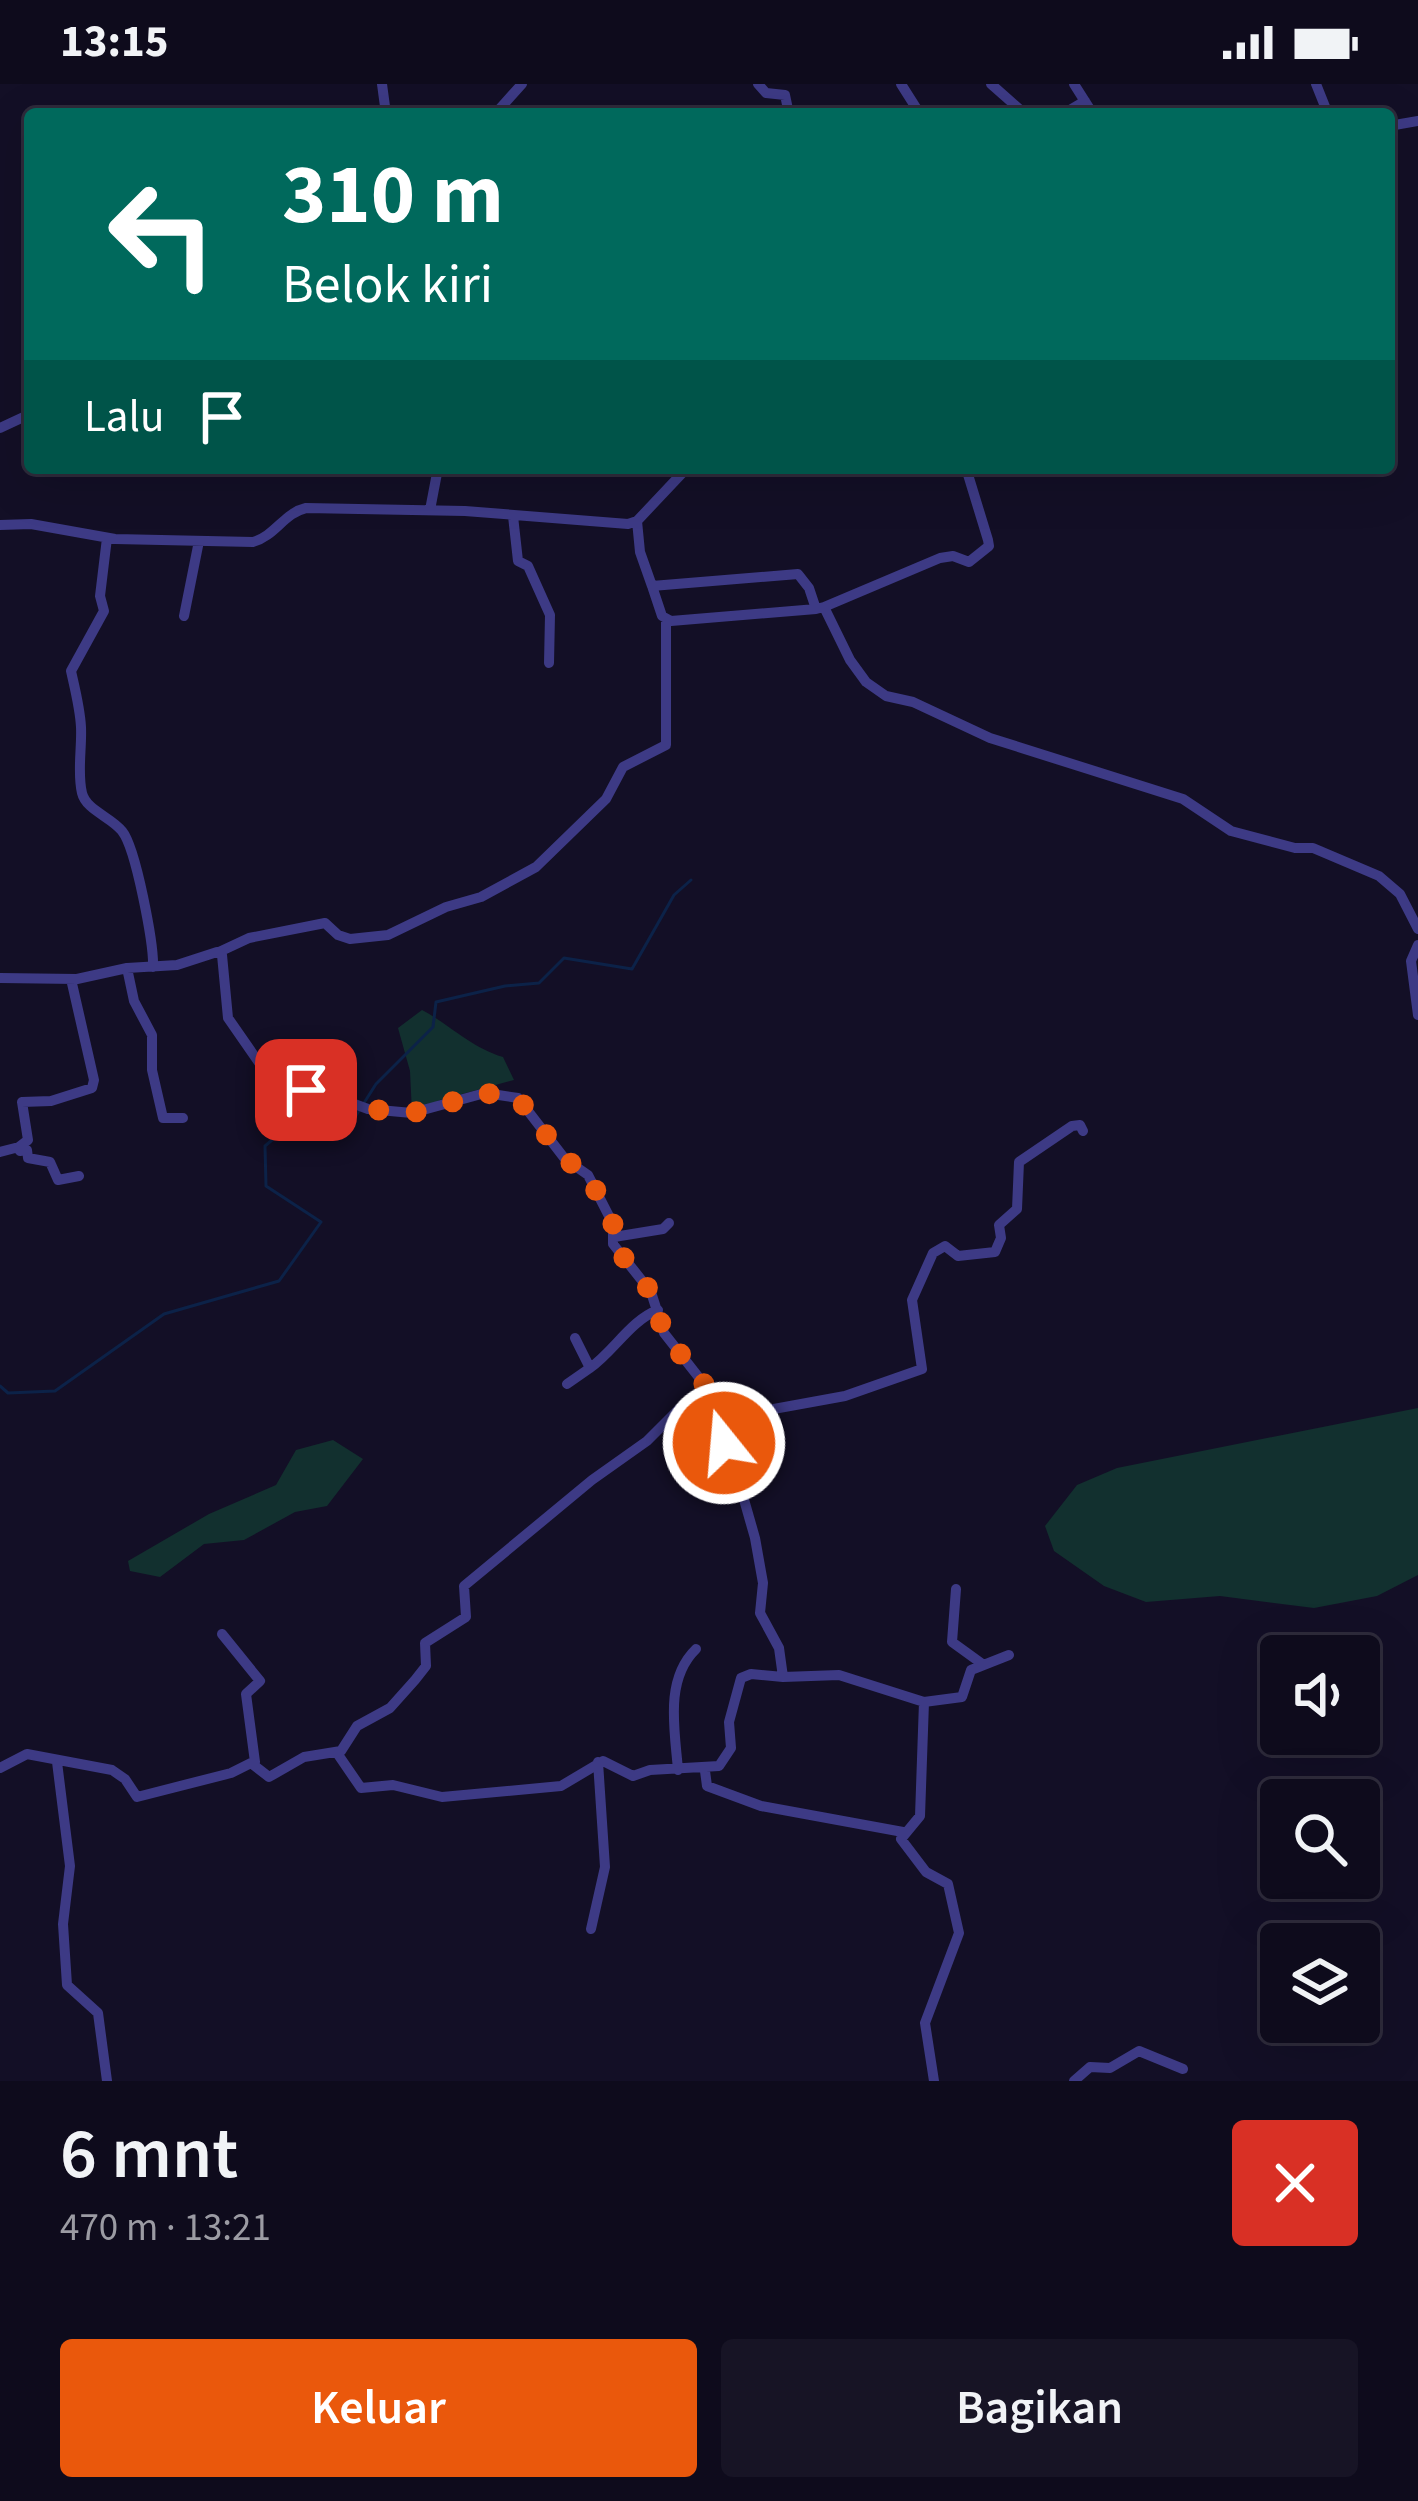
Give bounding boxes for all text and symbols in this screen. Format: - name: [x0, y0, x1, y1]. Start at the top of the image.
- text: 13:15: [60, 10, 169, 74]
- text: 310 m: [282, 136, 504, 256]
- icon: left: [84, 156, 240, 312]
- text: Belok kiri: [282, 247, 493, 324]
- icon: arrive: [189, 384, 255, 450]
- text: Lalu: [84, 385, 165, 449]
- pin: [255, 1039, 357, 1141]
- icon: arrive: [273, 1057, 339, 1123]
- position arrow: [661, 1380, 787, 1506]
- map controls: [1260, 1635, 1380, 2043]
- button: sound: [1260, 1635, 1380, 1755]
- button: search: [1260, 1779, 1380, 1899]
- button: layers: [1260, 1923, 1380, 2043]
- text: 6 mnt: [60, 2103, 238, 2206]
- button: close: [1232, 2120, 1358, 2246]
- text: 470 m · 13:21: [60, 2200, 271, 2256]
- button: Keluar: [60, 2339, 697, 2477]
- button: Bagikan: [721, 2339, 1358, 2477]

